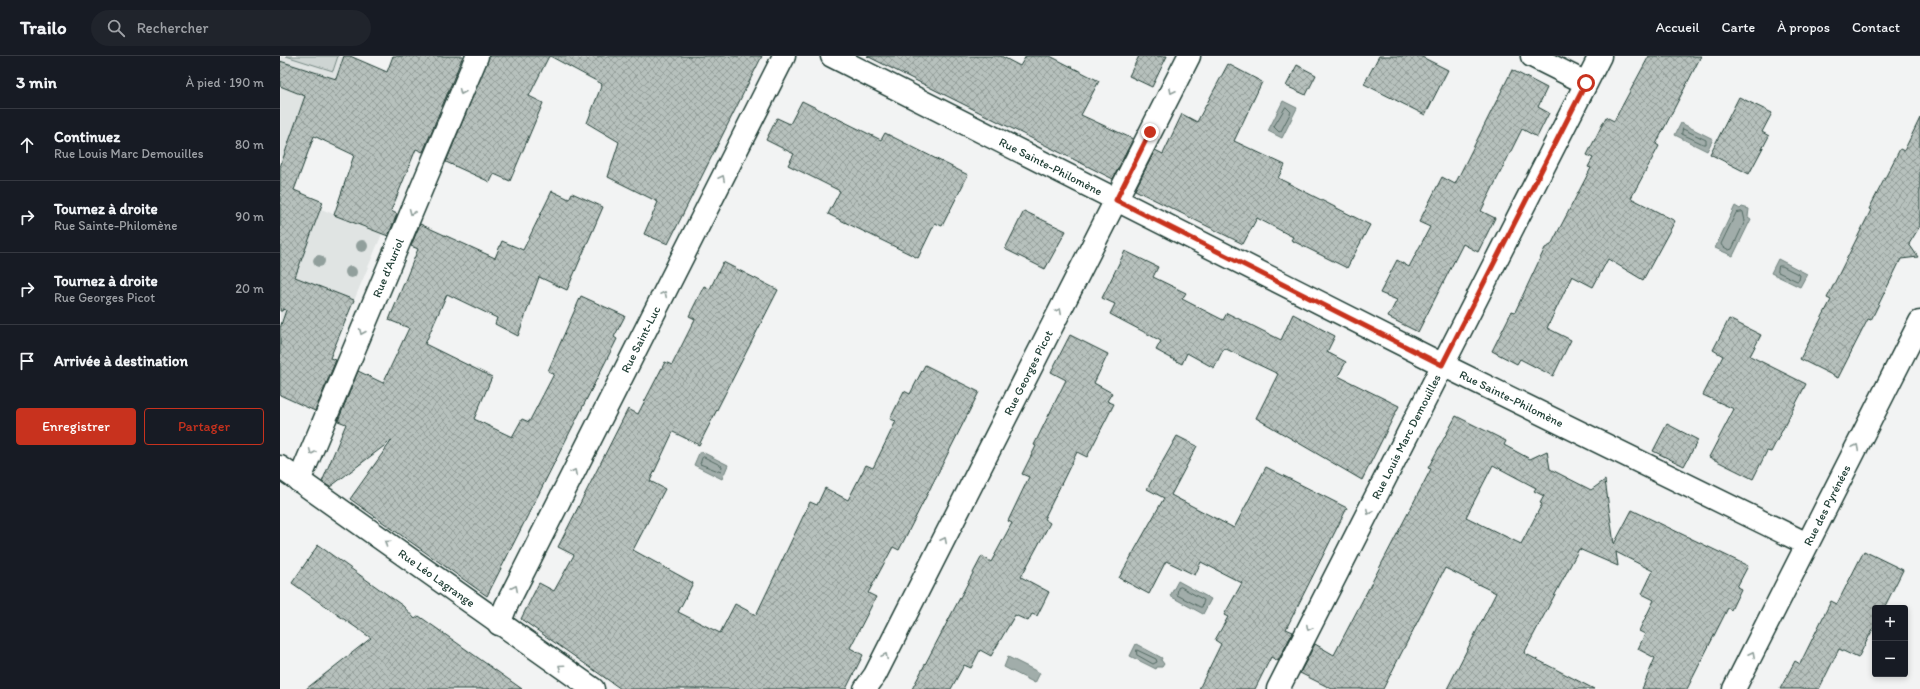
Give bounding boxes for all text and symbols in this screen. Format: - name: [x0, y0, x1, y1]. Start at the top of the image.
- search box: [91, 10, 371, 46]
- text: Trailo: [20, 16, 67, 39]
- icon: search: [105, 17, 127, 39]
- text: Rechercher: [137, 19, 208, 37]
- text: Accueil: [1656, 19, 1699, 36]
- text: Carte: [1721, 19, 1755, 36]
- text: À propos: [1777, 19, 1830, 36]
- text: Contact: [1852, 19, 1900, 36]
- text: 3 min: [16, 72, 57, 92]
- route start: [1577, 74, 1595, 92]
- text: À pied · 190 m: [186, 75, 264, 90]
- one-way arrow: [1169, 87, 1176, 94]
- one-way arrow: [459, 88, 467, 95]
- route end: [1141, 123, 1159, 141]
- text: Continuez: [54, 128, 120, 146]
- icon: ahead: [16, 134, 38, 156]
- street label: Rue Sainte-Philomène: [997, 135, 1105, 199]
- text: 80 m: [235, 137, 264, 152]
- text: Rue Louis Marc Demouilles: [54, 146, 204, 161]
- one-way arrow: [718, 174, 725, 182]
- text: Tournez à droite: [54, 200, 158, 218]
- icon: right: [16, 206, 38, 228]
- one-way arrow: [409, 208, 417, 215]
- text: 90 m: [235, 209, 264, 224]
- text: Rue Sainte-Philomène: [54, 218, 177, 233]
- street label: Rue d'Auriol: [370, 236, 407, 300]
- text: Tournez à droite: [54, 272, 158, 290]
- icon: right: [16, 278, 38, 300]
- text: 20 m: [235, 281, 264, 296]
- text: Rue Georges Picot: [54, 290, 155, 305]
- one-way arrow: [659, 290, 667, 298]
- street label: Rue Saint-Luc: [618, 304, 664, 375]
- one-way arrow: [1054, 308, 1062, 316]
- one-way arrow: [359, 328, 367, 335]
- street label: Rue Georges Picot: [1001, 328, 1056, 418]
- icon: arrive: [16, 350, 38, 372]
- text: Arrivée à destination: [54, 352, 188, 370]
- street label: Rue Sainte-Philomène: [1457, 367, 1566, 430]
- street label: Rue Louis Marc Demouilles: [1369, 372, 1444, 502]
- button: Enregistrer: [16, 408, 136, 445]
- button: Partager: [144, 408, 264, 445]
- one-way arrow: [1852, 444, 1859, 451]
- one-way arrow: [309, 448, 317, 455]
- street label: Rue des Pyrénées: [1801, 462, 1854, 548]
- one-way arrow: [569, 469, 576, 476]
- one-way arrow: [1366, 508, 1373, 515]
- one-way arrow: [939, 537, 946, 544]
- one-way arrow: [384, 541, 391, 548]
- street label: Rue Léo Lagrange: [396, 546, 478, 610]
- one-way arrow: [510, 585, 518, 592]
- map controls: [1872, 605, 1908, 677]
- button: +: [1872, 605, 1908, 641]
- one-way arrow: [1306, 624, 1314, 631]
- button: −: [1872, 641, 1908, 677]
- one-way arrow: [1747, 651, 1754, 658]
- one-way arrow: [880, 653, 888, 660]
- one-way arrow: [559, 665, 566, 672]

